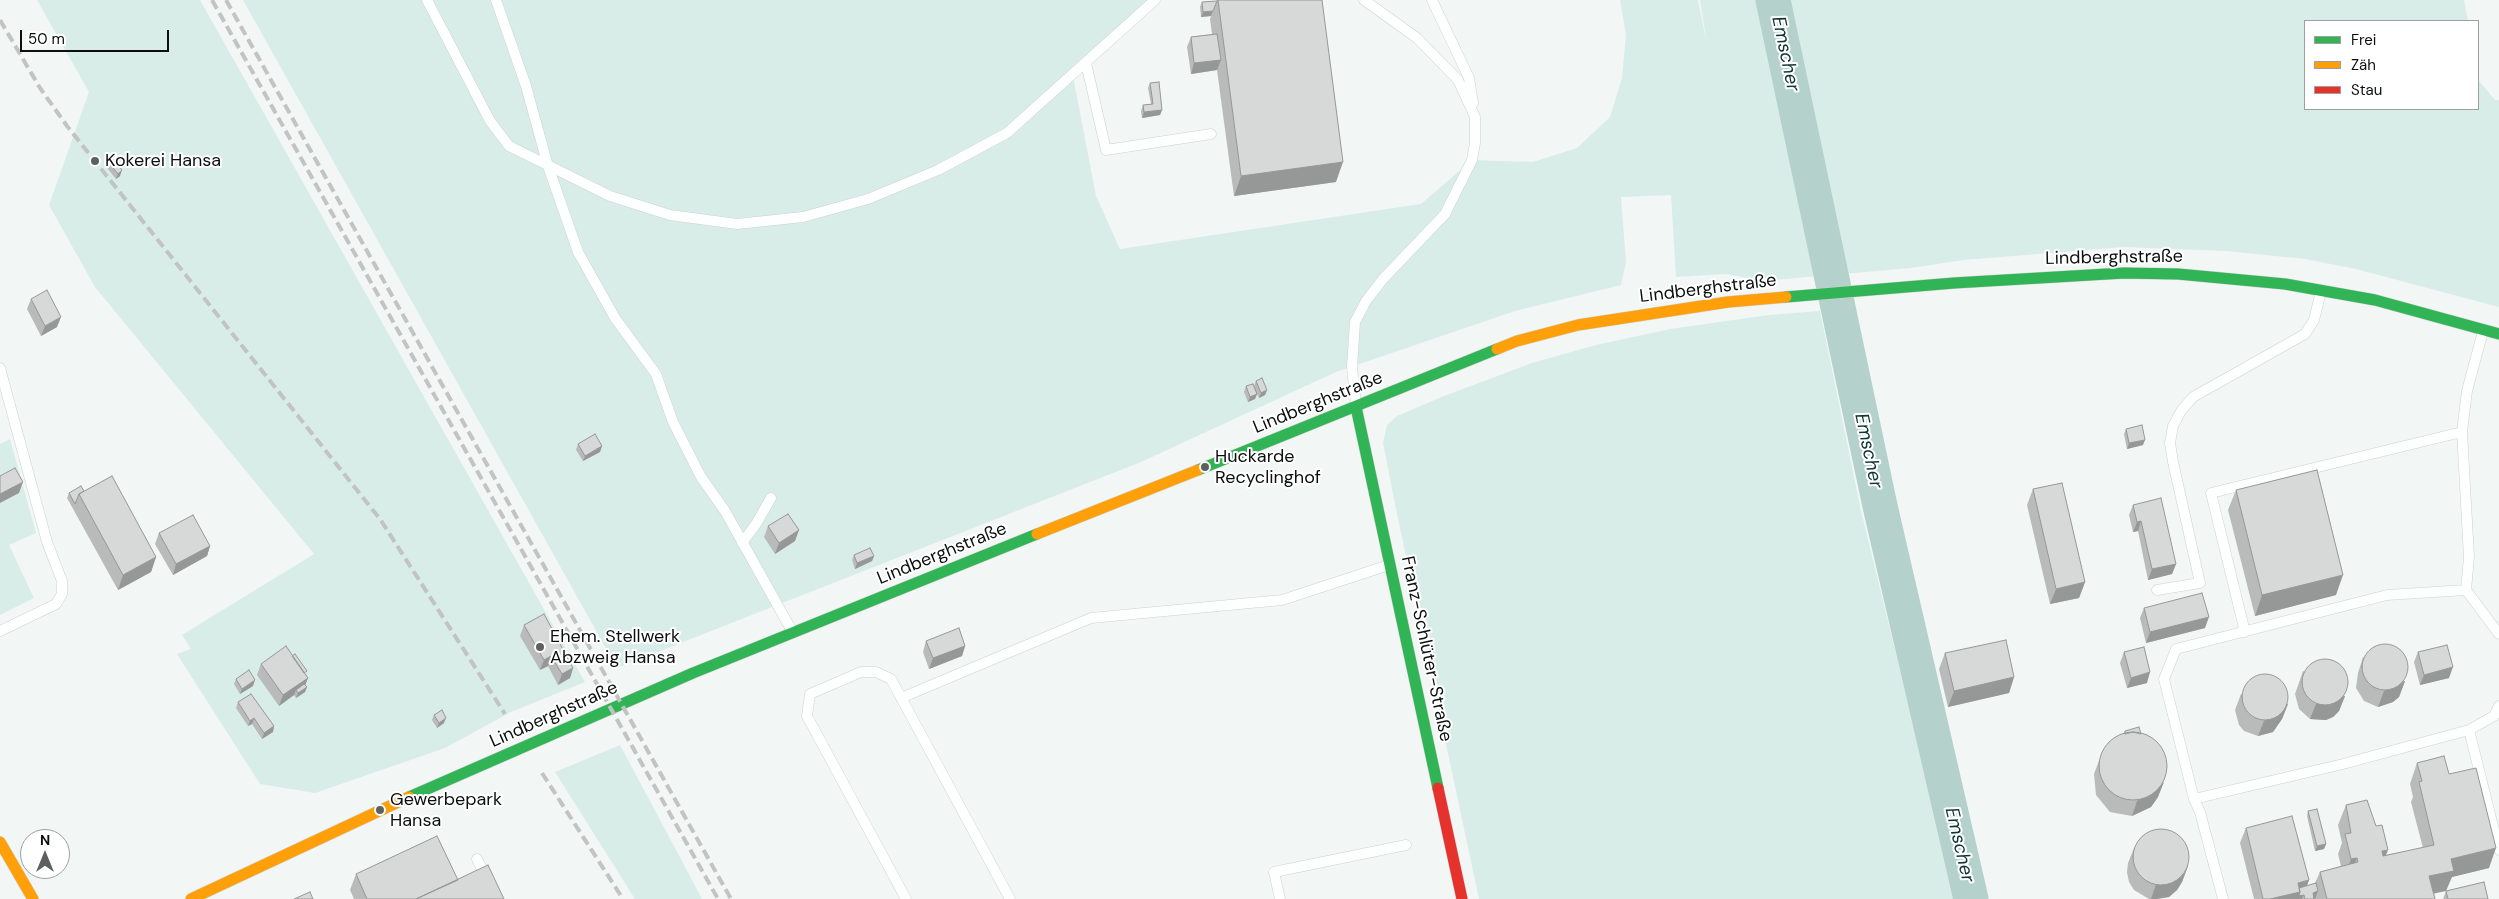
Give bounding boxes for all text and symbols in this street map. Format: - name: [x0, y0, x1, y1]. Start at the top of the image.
- water label: Emscher: [1766, 14, 1804, 94]
- scale bar: [22, 20, 171, 52]
- legend: [2304, 20, 2479, 110]
- text: 50 m: [28, 29, 65, 49]
- text: Frei: [2351, 30, 2376, 50]
- text: Zäh: [2351, 55, 2376, 75]
- text: Stau: [2351, 80, 2382, 100]
- place label: Kokerei Hansa: [105, 150, 221, 172]
- marker: Kokerei Hansa: [89, 155, 101, 167]
- street label: Lindberghstraße: [2045, 246, 2183, 270]
- street label: Lindberghstraße: [1638, 270, 1778, 308]
- street label: Lindberghstraße: [1250, 367, 1386, 439]
- water label: Emscher: [1849, 411, 1887, 491]
- place label: Huckarde Recyclinghof: [1215, 446, 1321, 488]
- marker: Huckarde Recyclinghof: [1199, 461, 1211, 473]
- street label: Lindberghstraße: [874, 518, 1010, 590]
- street label: Franz-Schlüter-Straße: [1396, 554, 1456, 744]
- place label: Ehem. Stellwerk Abzweig Hansa: [550, 626, 680, 669]
- marker: Ehem. Stellwerk Abzweig Hansa: [534, 641, 546, 653]
- street label: Lindberghstraße: [487, 677, 621, 753]
- place label: Gewerbepark Hansa: [390, 789, 502, 832]
- marker: Gewerbepark Hansa: [374, 804, 386, 816]
- water label: Emscher: [1939, 805, 1979, 885]
- north arrow: [20, 829, 70, 879]
- text: N: [40, 831, 50, 849]

